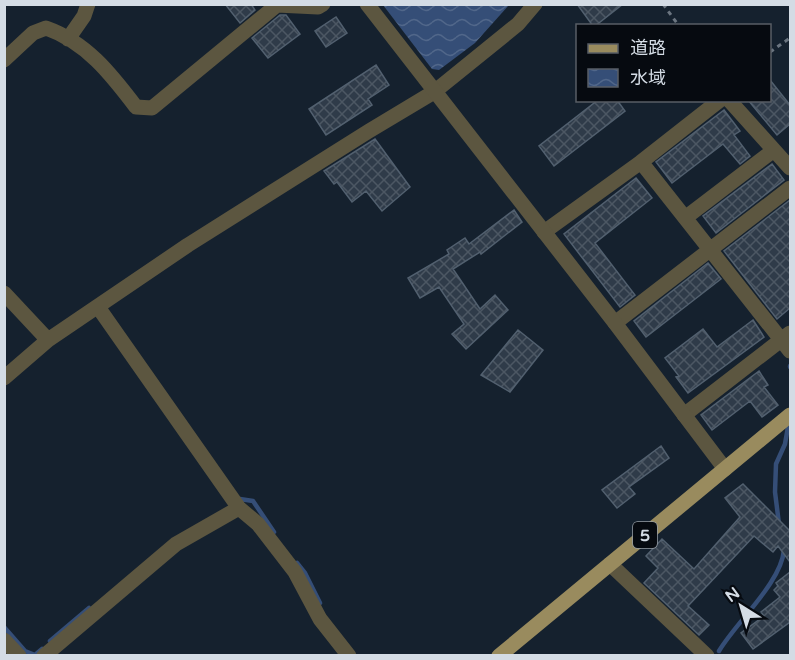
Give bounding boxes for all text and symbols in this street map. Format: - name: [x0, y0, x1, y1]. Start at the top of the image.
- legend: [576, 24, 771, 102]
- text: 道路: [630, 37, 666, 59]
- text: 水域: [630, 67, 666, 89]
- road number: 5: [633, 522, 657, 548]
- north arrow: [711, 576, 771, 636]
- text: N: [721, 583, 744, 607]

